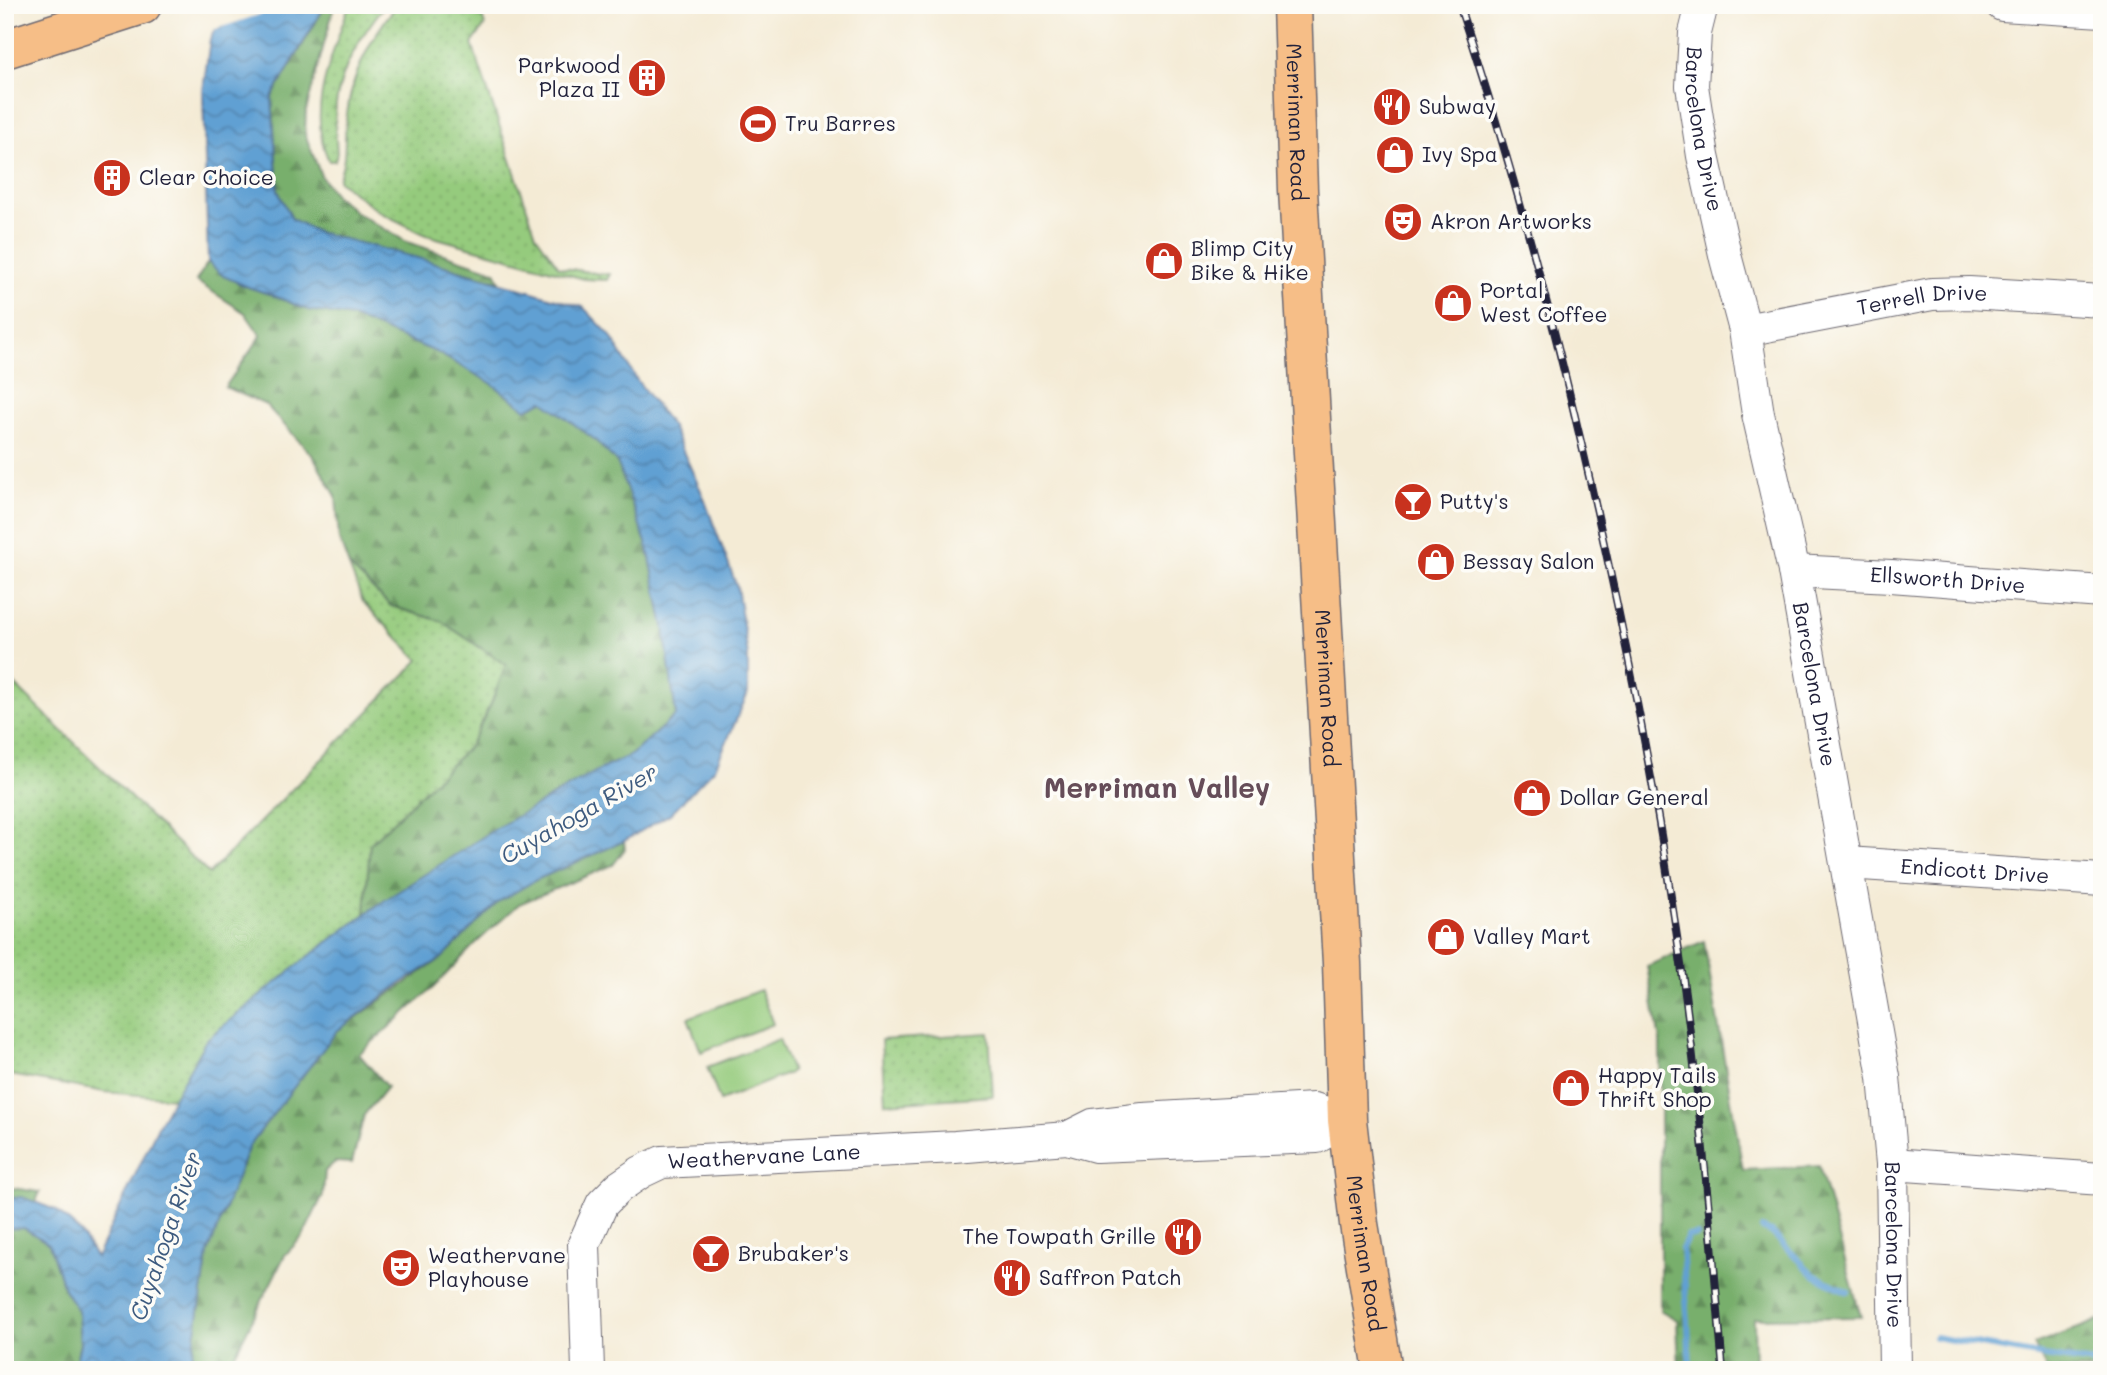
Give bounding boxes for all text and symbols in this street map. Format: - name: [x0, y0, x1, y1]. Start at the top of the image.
- street label: Merriman Road: [1281, 43, 1314, 201]
- street label: Barcelona Drive: [1680, 46, 1730, 214]
- place label: Parkwood Plaza II: [518, 51, 620, 102]
- building icon: Parkwood Plaza II: [626, 57, 668, 99]
- restaurant icon: Subway: [1371, 86, 1413, 128]
- place label: Subway: [1419, 92, 1496, 119]
- sports icon: Tru Barres: [737, 103, 779, 145]
- place label: Tru Barres: [785, 109, 896, 136]
- shop icon: Ivy Spa: [1374, 134, 1416, 176]
- place label: Ivy Spa: [1422, 140, 1498, 167]
- building icon: Clear Choice: [91, 157, 133, 199]
- place label: Clear Choice: [139, 163, 274, 190]
- theatre icon: Akron Artworks: [1382, 201, 1424, 243]
- place label: Akron Artworks: [1430, 207, 1592, 234]
- place label: Blimp City Bike & Hike: [1191, 234, 1309, 285]
- shop icon: Blimp City Bike & Hike: [1143, 240, 1185, 282]
- place label: Portal West Coffee: [1480, 276, 1607, 327]
- street label: Terrell Drive: [1854, 278, 1988, 320]
- shop icon: Portal West Coffee: [1432, 282, 1474, 324]
- bar icon: Putty's: [1392, 481, 1434, 523]
- place label: Putty's: [1440, 487, 1509, 514]
- shop icon: Bessay Salon: [1415, 541, 1457, 583]
- place label: Bessay Salon: [1463, 547, 1594, 574]
- street label: Ellsworth Drive: [1870, 560, 2026, 598]
- street label: Barcelona Drive: [1788, 600, 1844, 769]
- street label: Merriman Road: [1310, 608, 1346, 768]
- water label: Cuyahoga River: [494, 756, 663, 870]
- district label: Merriman Valley: [1044, 769, 1270, 806]
- shop icon: Dollar General: [1511, 777, 1553, 819]
- place label: Dollar General: [1559, 783, 1709, 810]
- street label: Endicott Drive: [1900, 852, 2050, 888]
- shop icon: Valley Mart: [1425, 916, 1467, 958]
- place label: Valley Mart: [1473, 922, 1590, 949]
- place label: Happy Tails Thrift Shop: [1598, 1061, 1716, 1112]
- shop icon: Happy Tails Thrift Shop: [1550, 1067, 1592, 1109]
- street label: Weathervane Lane: [667, 1137, 861, 1174]
- water label: Cuyahoga River: [122, 1147, 208, 1324]
- street label: Barcelona Drive: [1880, 1161, 1909, 1328]
- street label: Merriman Road: [1341, 1174, 1391, 1333]
- restaurant icon: The Towpath Grille: [1162, 1216, 1204, 1258]
- place label: The Towpath Grille: [962, 1222, 1156, 1249]
- bar icon: Brubaker's: [690, 1233, 732, 1275]
- place label: Brubaker's: [738, 1239, 849, 1266]
- place label: Weathervane Playhouse: [428, 1241, 566, 1292]
- theatre icon: Weathervane Playhouse: [380, 1247, 422, 1289]
- restaurant icon: Saffron Patch: [991, 1257, 1033, 1299]
- place label: Saffron Patch: [1039, 1263, 1181, 1290]

